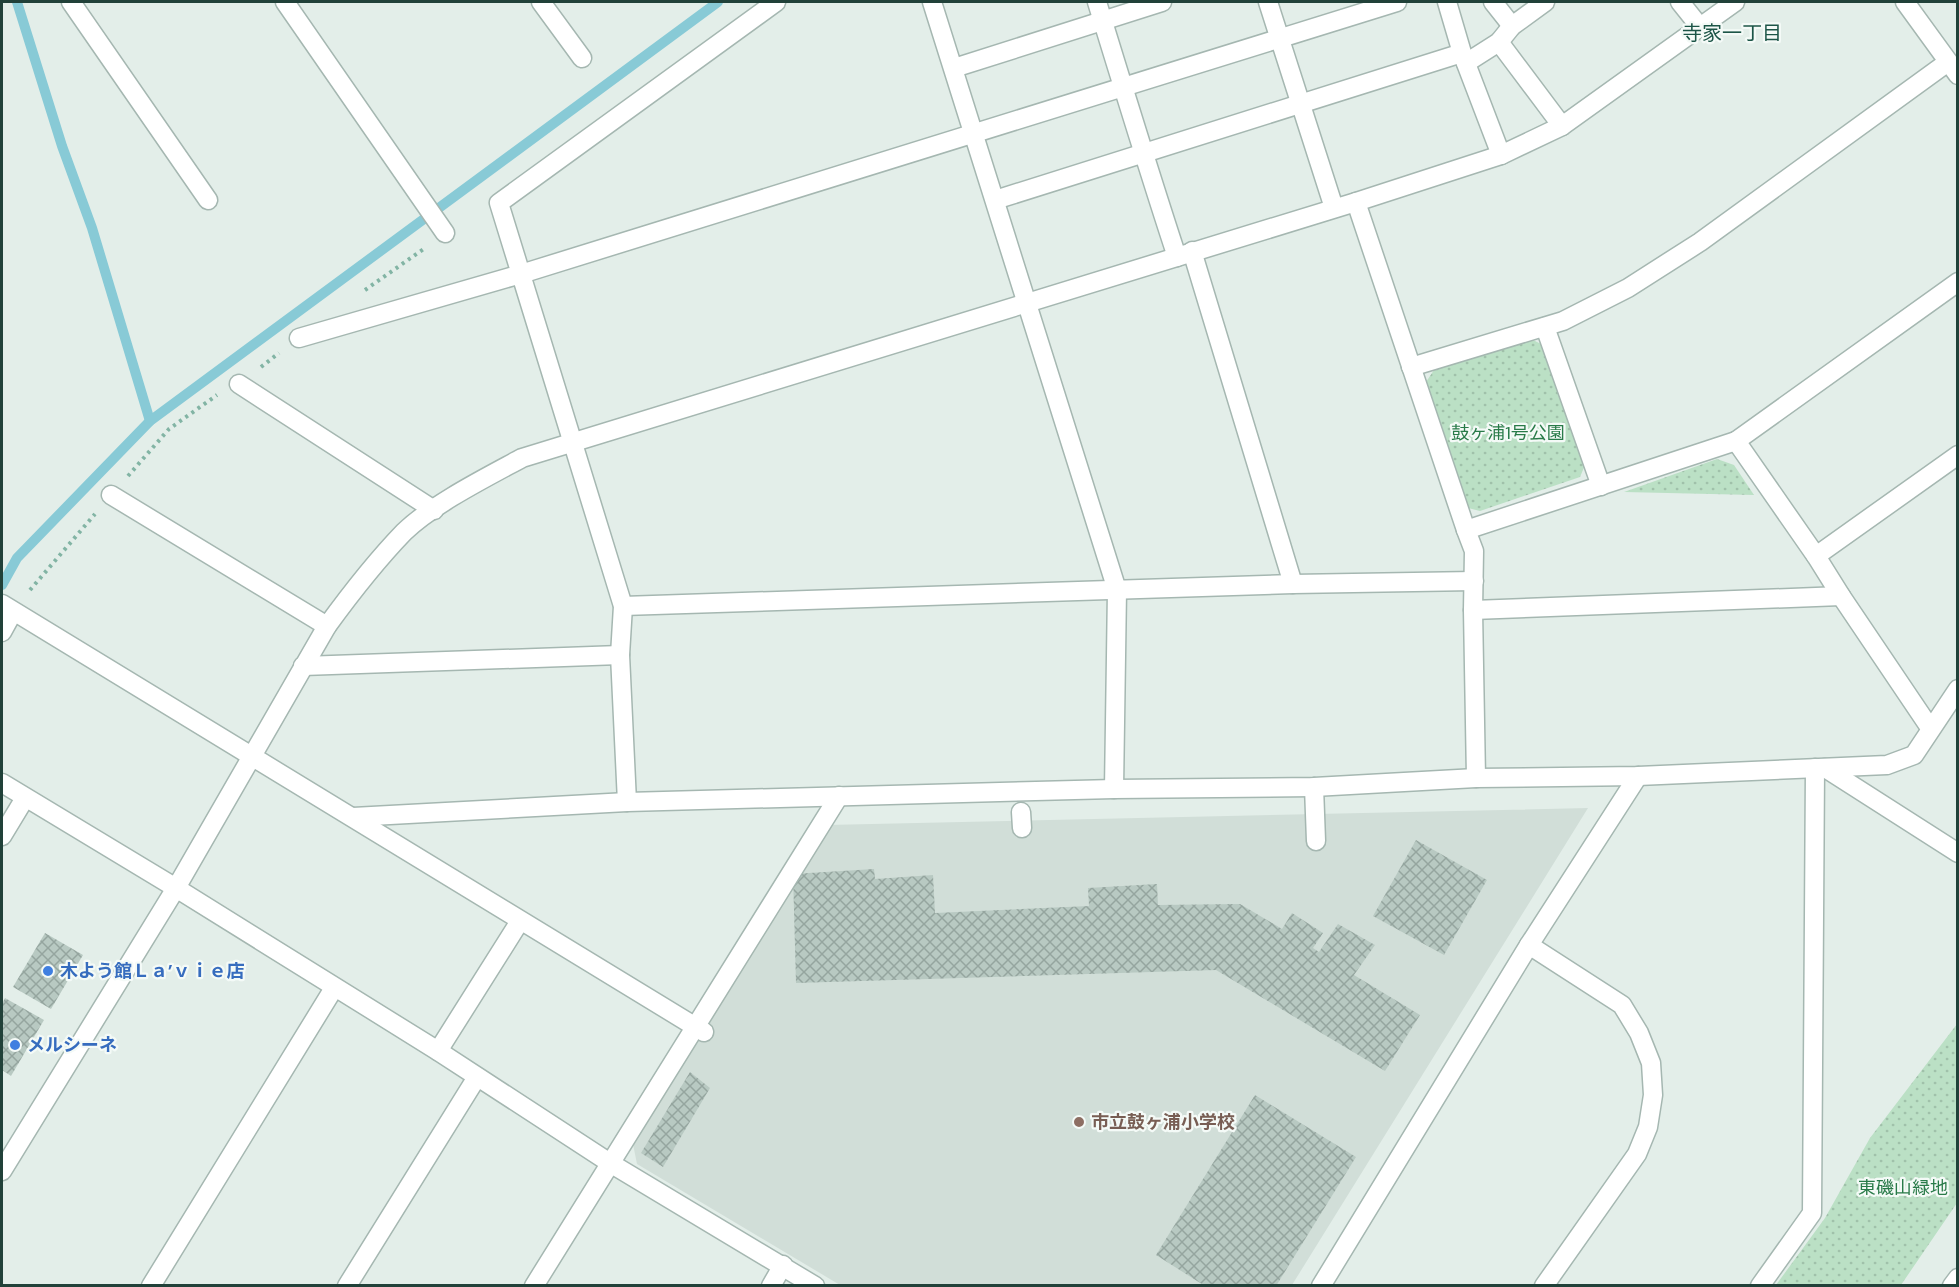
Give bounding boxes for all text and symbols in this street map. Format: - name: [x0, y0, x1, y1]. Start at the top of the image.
- district label: 寺家一丁目: [1682, 20, 1782, 46]
- park label: 鼓ヶ浦1号公園: [1451, 421, 1565, 445]
- place label: 木よう館Ｌａ’ｖｉｅ店: [60, 959, 245, 983]
- marker: 木よう館Ｌａ’ｖｉｅ店: [41, 964, 55, 978]
- place label: メルシーネ: [27, 1033, 117, 1057]
- marker: メルシーネ: [8, 1038, 22, 1052]
- place label: 市立鼓ヶ浦小学校: [1091, 1110, 1235, 1134]
- marker: 市立鼓ヶ浦小学校: [1072, 1115, 1086, 1129]
- park label: 東磯山緑地: [1858, 1176, 1948, 1200]

